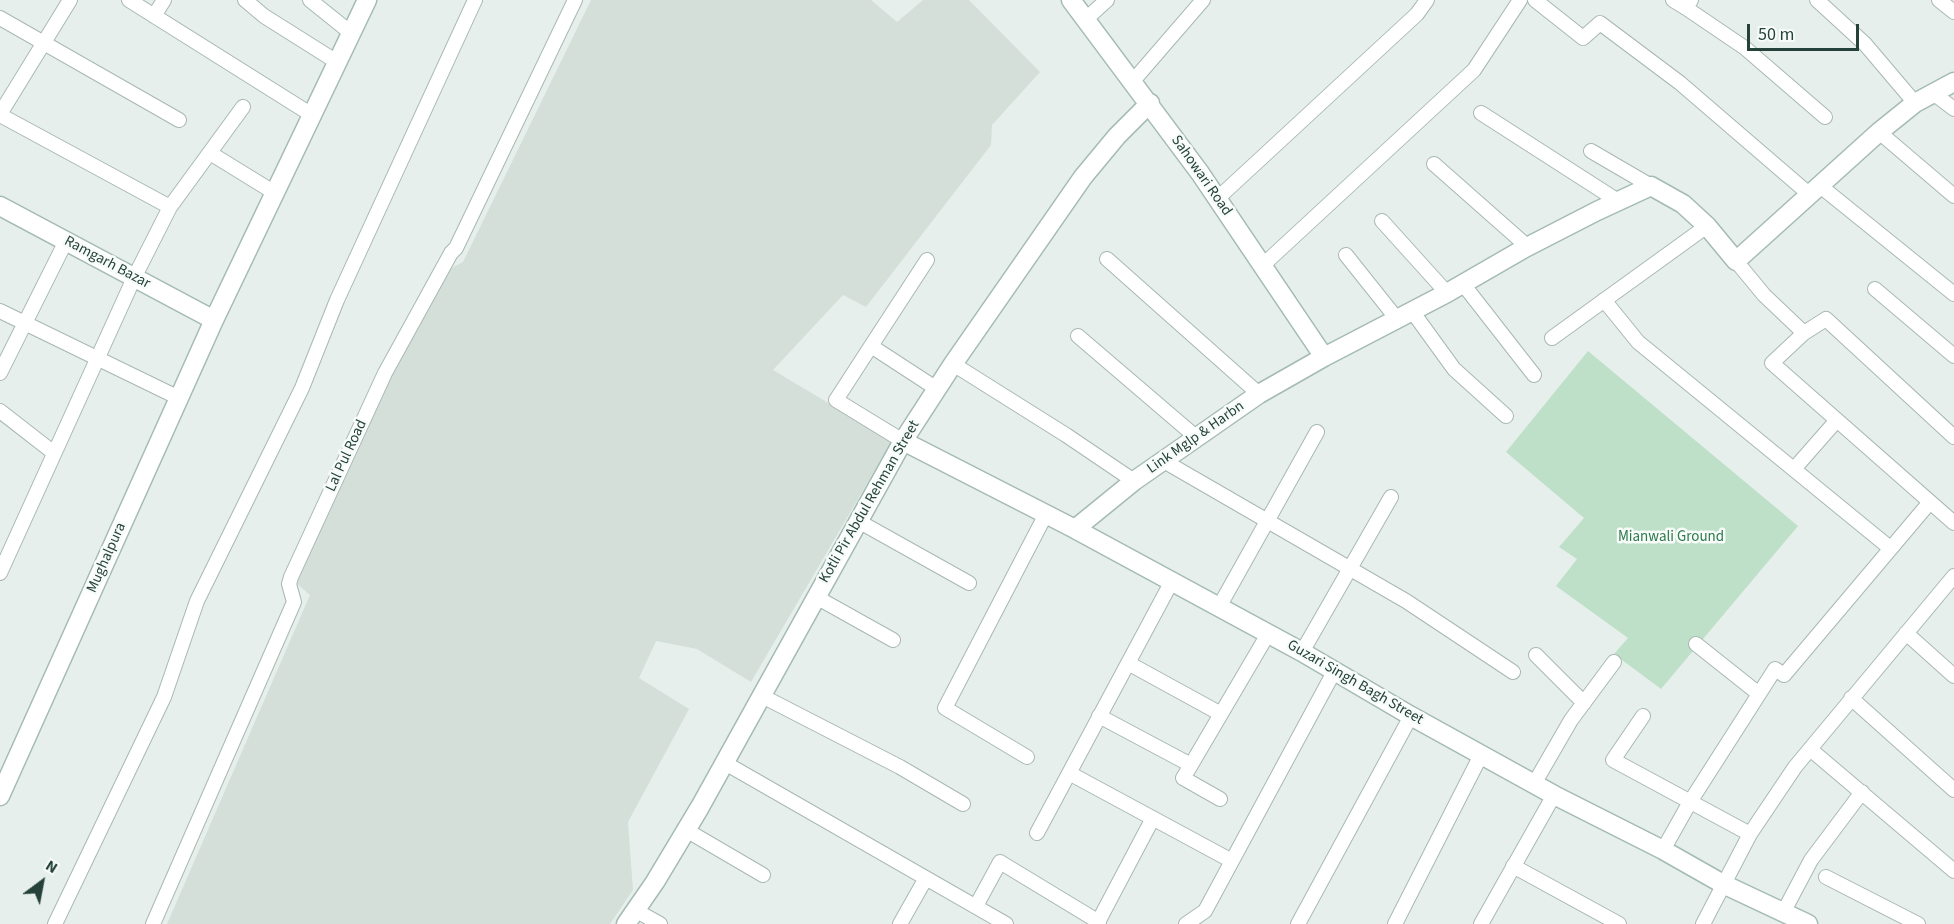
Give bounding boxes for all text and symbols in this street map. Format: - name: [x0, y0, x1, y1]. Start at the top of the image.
- scale bar: [1750, 12, 1862, 50]
- text: 50 m: [1758, 22, 1794, 47]
- street label: Sahowari Road: [1167, 132, 1235, 220]
- street label: Ramgarh Bazar: [61, 233, 153, 293]
- street label: Link Mglp & Harbn: [1144, 398, 1248, 478]
- street label: Lal Pul Road: [322, 417, 372, 495]
- street label: Kotli Pir Abdul Rehman Street: [816, 417, 924, 587]
- street label: Mughalpura: [84, 520, 130, 596]
- park label: Mianwali Ground: [1618, 529, 1724, 547]
- street label: Guzari Singh Bagh Street: [1284, 637, 1426, 729]
- north arrow: [12, 852, 72, 912]
- text: N: [41, 855, 62, 879]

